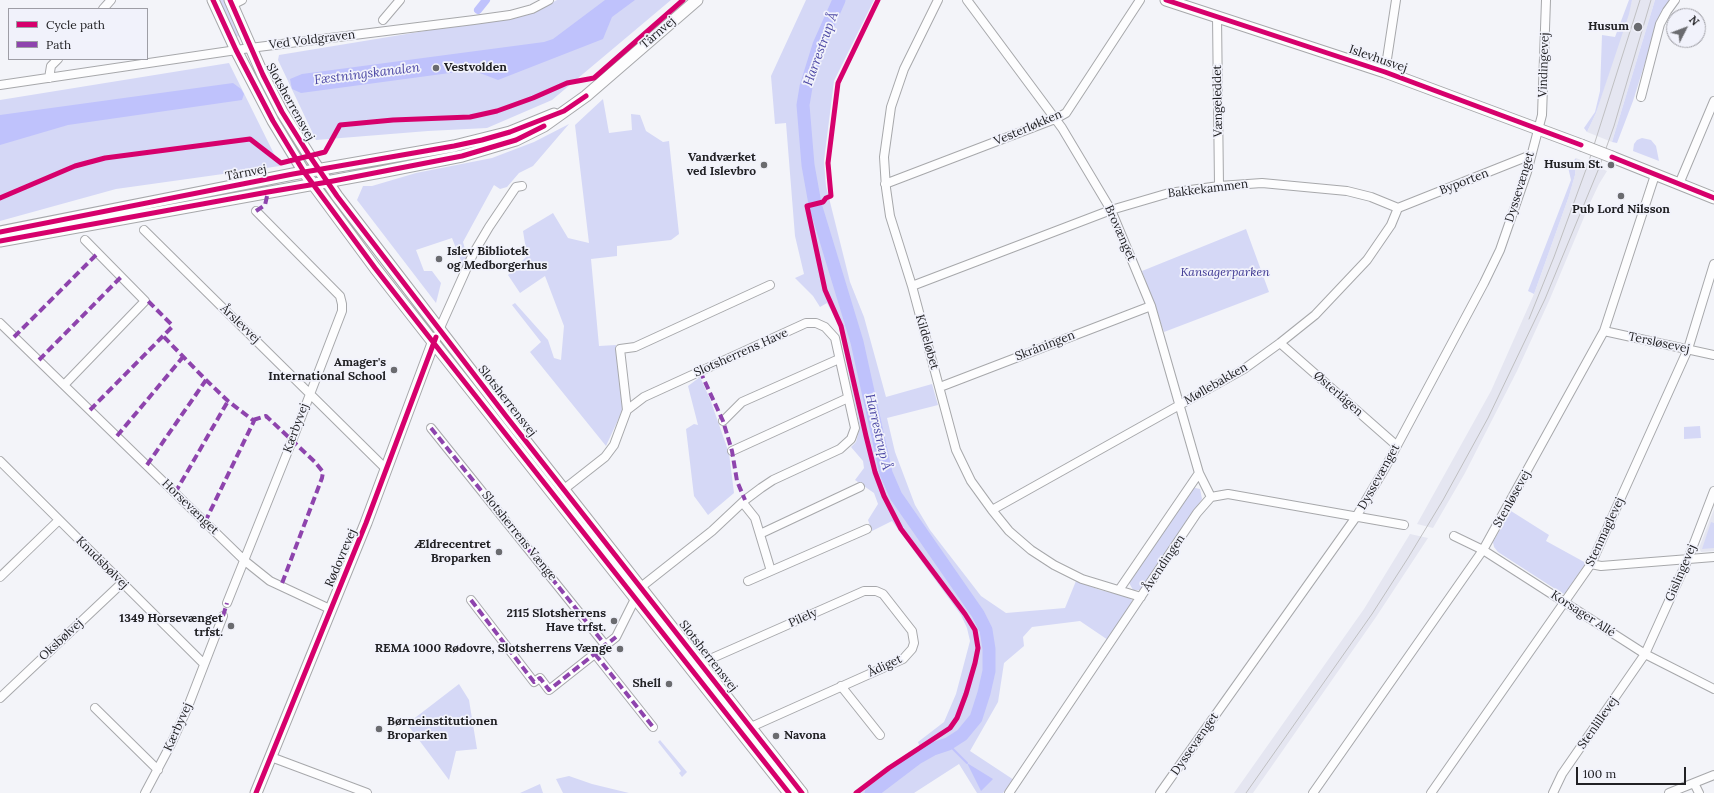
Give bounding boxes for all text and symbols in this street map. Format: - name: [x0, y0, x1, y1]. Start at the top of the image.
- legend: [8, 8, 148, 60]
- north arrow: [1666, 8, 1706, 48]
- water label: Harrestrup Å: [800, 10, 842, 88]
- text: N: [1686, 13, 1702, 28]
- street label: Tårnvej: [638, 14, 678, 52]
- text: Cycle path: [46, 17, 105, 32]
- place label: Husum: [1588, 20, 1629, 34]
- marker: Husum: [1632, 21, 1644, 33]
- street label: Ved Voldgraven: [268, 28, 356, 52]
- street label: Vindingevej: [1536, 32, 1552, 98]
- text: Path: [46, 37, 71, 52]
- street label: Islevhusvej: [1347, 42, 1409, 76]
- water label: Fæstningskanalen: [313, 60, 421, 88]
- street label: Slotsherrensvej: [263, 61, 317, 143]
- place label: Vestvolden: [444, 61, 507, 75]
- marker: Vestvolden: [431, 63, 441, 73]
- street label: Vængeleddet: [1210, 65, 1226, 137]
- street label: Vesterløkken: [992, 107, 1064, 149]
- street label: Dyssevænget: [1502, 150, 1538, 224]
- place label: Vandværket ved Islevbro: [687, 151, 756, 179]
- place label: Husum St.: [1544, 158, 1603, 172]
- marker: Vandværket ved Islevbro: [759, 160, 769, 170]
- marker: Husum St.: [1606, 160, 1616, 170]
- street label: Tårnvej: [224, 162, 268, 184]
- street label: Byporten: [1437, 166, 1491, 198]
- street label: Bakkekammen: [1167, 177, 1249, 201]
- marker: Pub Lord Nilsson: [1616, 191, 1626, 201]
- street label: Brovænget: [1101, 203, 1139, 263]
- place label: Pub Lord Nilsson: [1572, 203, 1670, 217]
- place label: Islev Bibliotek og Medborgerhus: [447, 245, 547, 273]
- marker: Islev Bibliotek og Medborgerhus: [434, 254, 444, 264]
- park label: Kansagerparken: [1180, 266, 1270, 280]
- street label: Årslevvej: [217, 301, 263, 347]
- street label: Kildeløbet: [912, 313, 942, 371]
- street label: Slotsherrens Have: [692, 326, 790, 380]
- street label: Skråningen: [1013, 328, 1077, 364]
- street label: Tersløsevej: [1627, 329, 1691, 357]
- place label: Amager's International School: [268, 356, 386, 384]
- street label: Møllebakken: [1182, 360, 1250, 408]
- street label: Slotsherrensvej: [475, 363, 539, 439]
- marker: Amager's International School: [389, 365, 399, 375]
- street label: Østerlågen: [1310, 368, 1366, 420]
- water label: Harrestrup Å: [862, 392, 894, 472]
- street label: Kærbyvej: [280, 401, 312, 455]
- street label: Dyssevænget: [1355, 442, 1403, 512]
- street label: Stenløsevej: [1490, 468, 1534, 530]
- street label: Horsevænget: [159, 476, 221, 538]
- street label: Slotsherrens Vænge: [478, 488, 560, 584]
- street label: Stenmaglevej: [1583, 495, 1627, 569]
- street label: Rødovrevej: [322, 527, 360, 589]
- street label: Åvendingen: [1140, 532, 1188, 594]
- street label: Knudsbølvej: [73, 534, 131, 592]
- place label: Ældrecentret Broparken: [414, 538, 491, 566]
- street label: Gislingevej: [1663, 542, 1699, 604]
- marker: Ældrecentret Broparken: [494, 547, 504, 557]
- street label: Korsager Allé: [1548, 588, 1618, 640]
- street label: Pilely: [786, 605, 820, 631]
- place label: 2115 Slotsherrens Have trfst.: [507, 607, 606, 635]
- place label: 1349 Horsevænget trfst.: [119, 612, 223, 640]
- street label: Oksbølvej: [36, 616, 86, 664]
- marker: 2115 Slotsherrens Have trfst.: [609, 616, 619, 626]
- street label: Slotsherrensvej: [676, 618, 740, 694]
- marker: 1349 Horsevænget trfst.: [226, 621, 236, 631]
- place label: REMA 1000 Rødovre, Slotsherrens Vænge: [375, 642, 612, 656]
- marker: REMA 1000 Rødovre, Slotsherrens Vænge: [615, 644, 625, 654]
- street label: Ådiget: [866, 652, 904, 680]
- place label: Shell: [632, 677, 661, 691]
- marker: Shell: [664, 679, 674, 689]
- street label: Stenlillevej: [1575, 694, 1621, 752]
- street label: Kærbyvej: [161, 701, 195, 753]
- street label: Dyssevænget: [1168, 710, 1222, 778]
- place label: Børneinstitutionen Broparken: [387, 715, 498, 743]
- marker: Børneinstitutionen Broparken: [374, 724, 384, 734]
- place label: Navona: [784, 729, 826, 743]
- marker: Navona: [771, 731, 781, 741]
- scale bar: [1578, 759, 1688, 785]
- text: 100 m: [1583, 766, 1616, 781]

